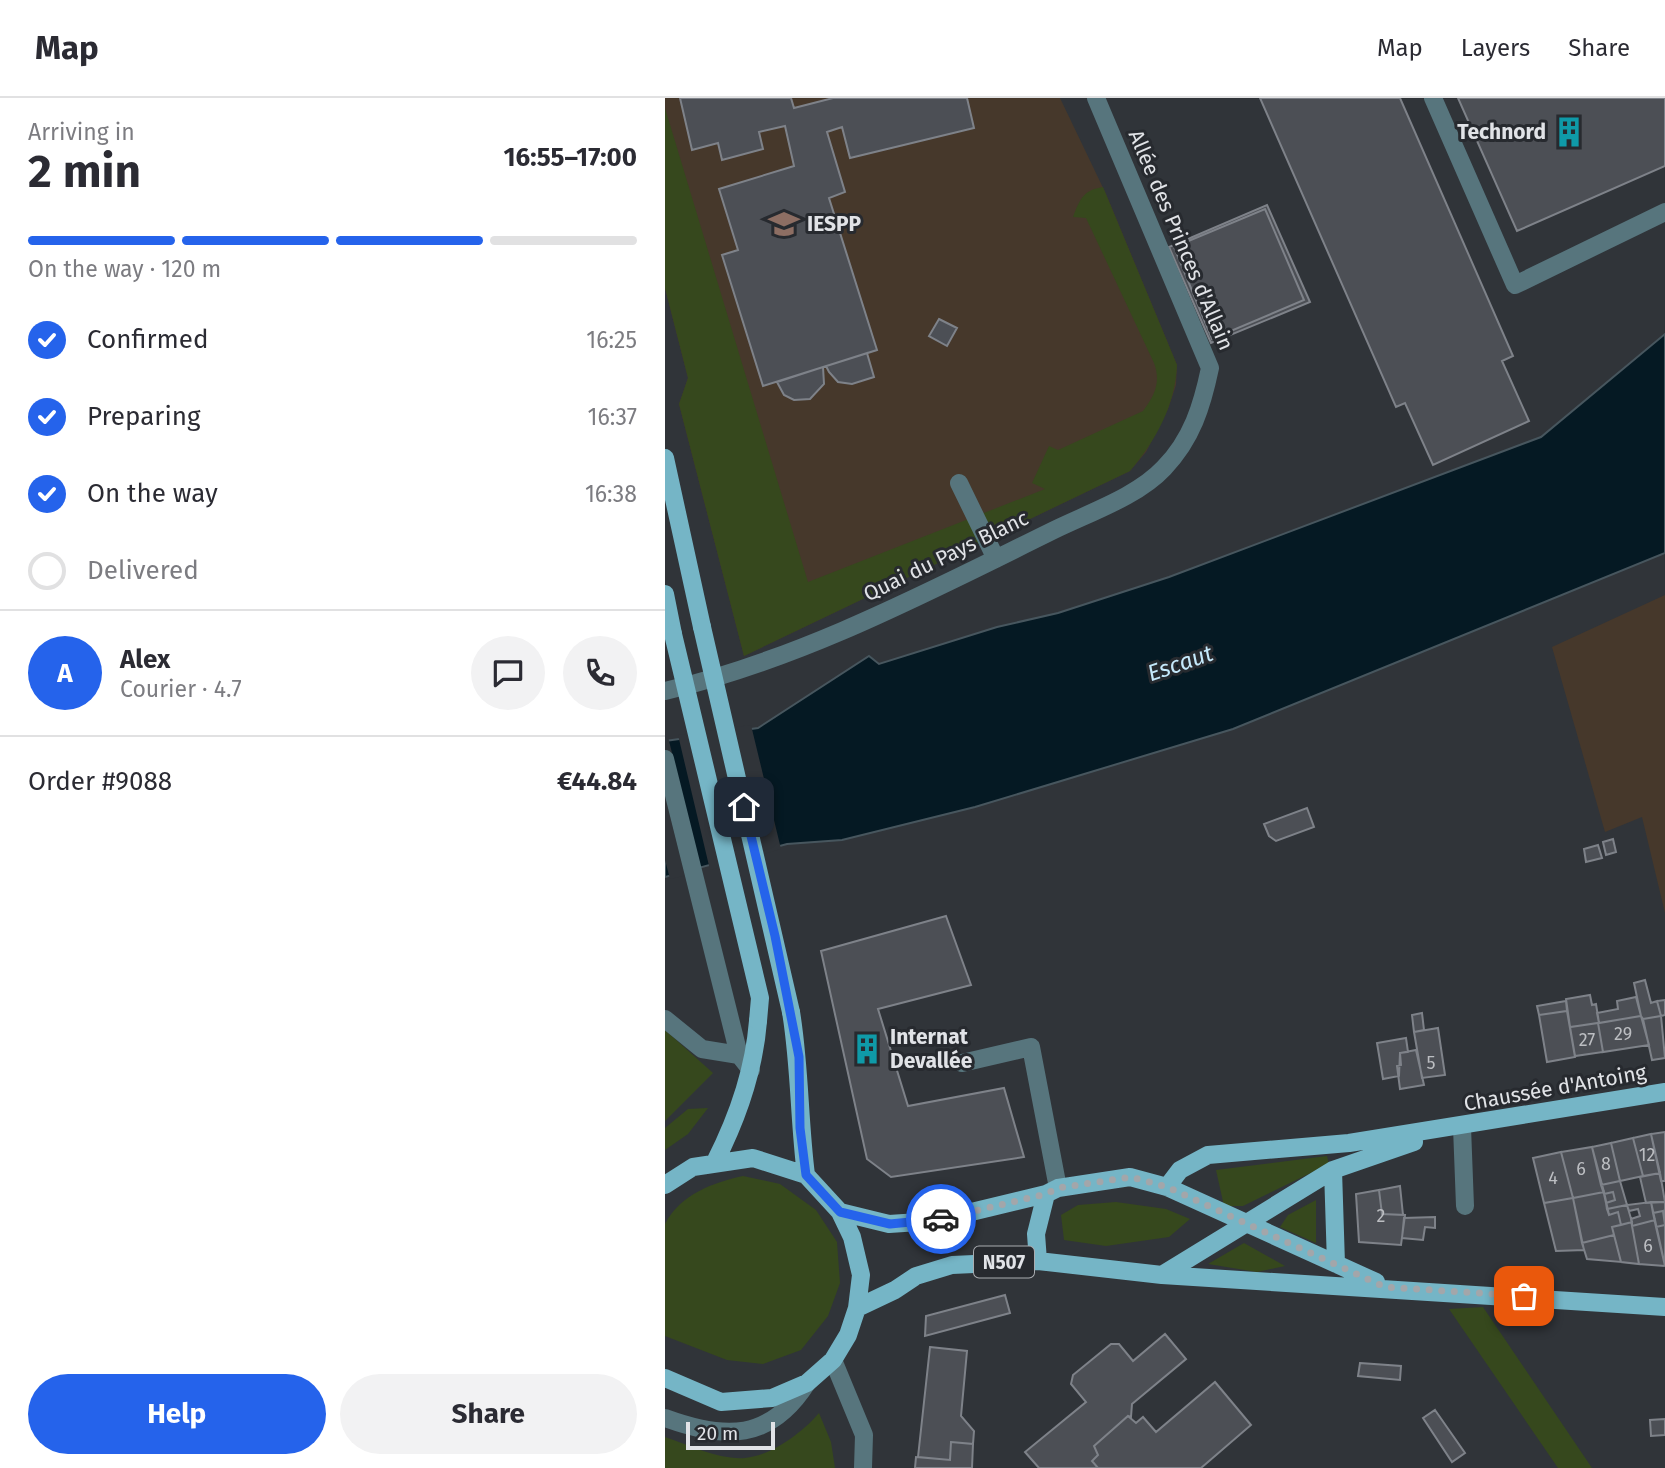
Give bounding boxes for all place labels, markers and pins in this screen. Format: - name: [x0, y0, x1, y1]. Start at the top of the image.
- building icon: Technord: [1552, 115, 1586, 149]
- place label: Technord: [1457, 119, 1546, 145]
- school or university icon: IESPP: [767, 207, 801, 241]
- place label: IESPP: [807, 211, 862, 237]
- pin: [714, 777, 774, 837]
- place label: Internat Devallée: [890, 1024, 973, 1074]
- building icon: Internat Devallée: [850, 1032, 884, 1066]
- pin: [1494, 1266, 1554, 1326]

